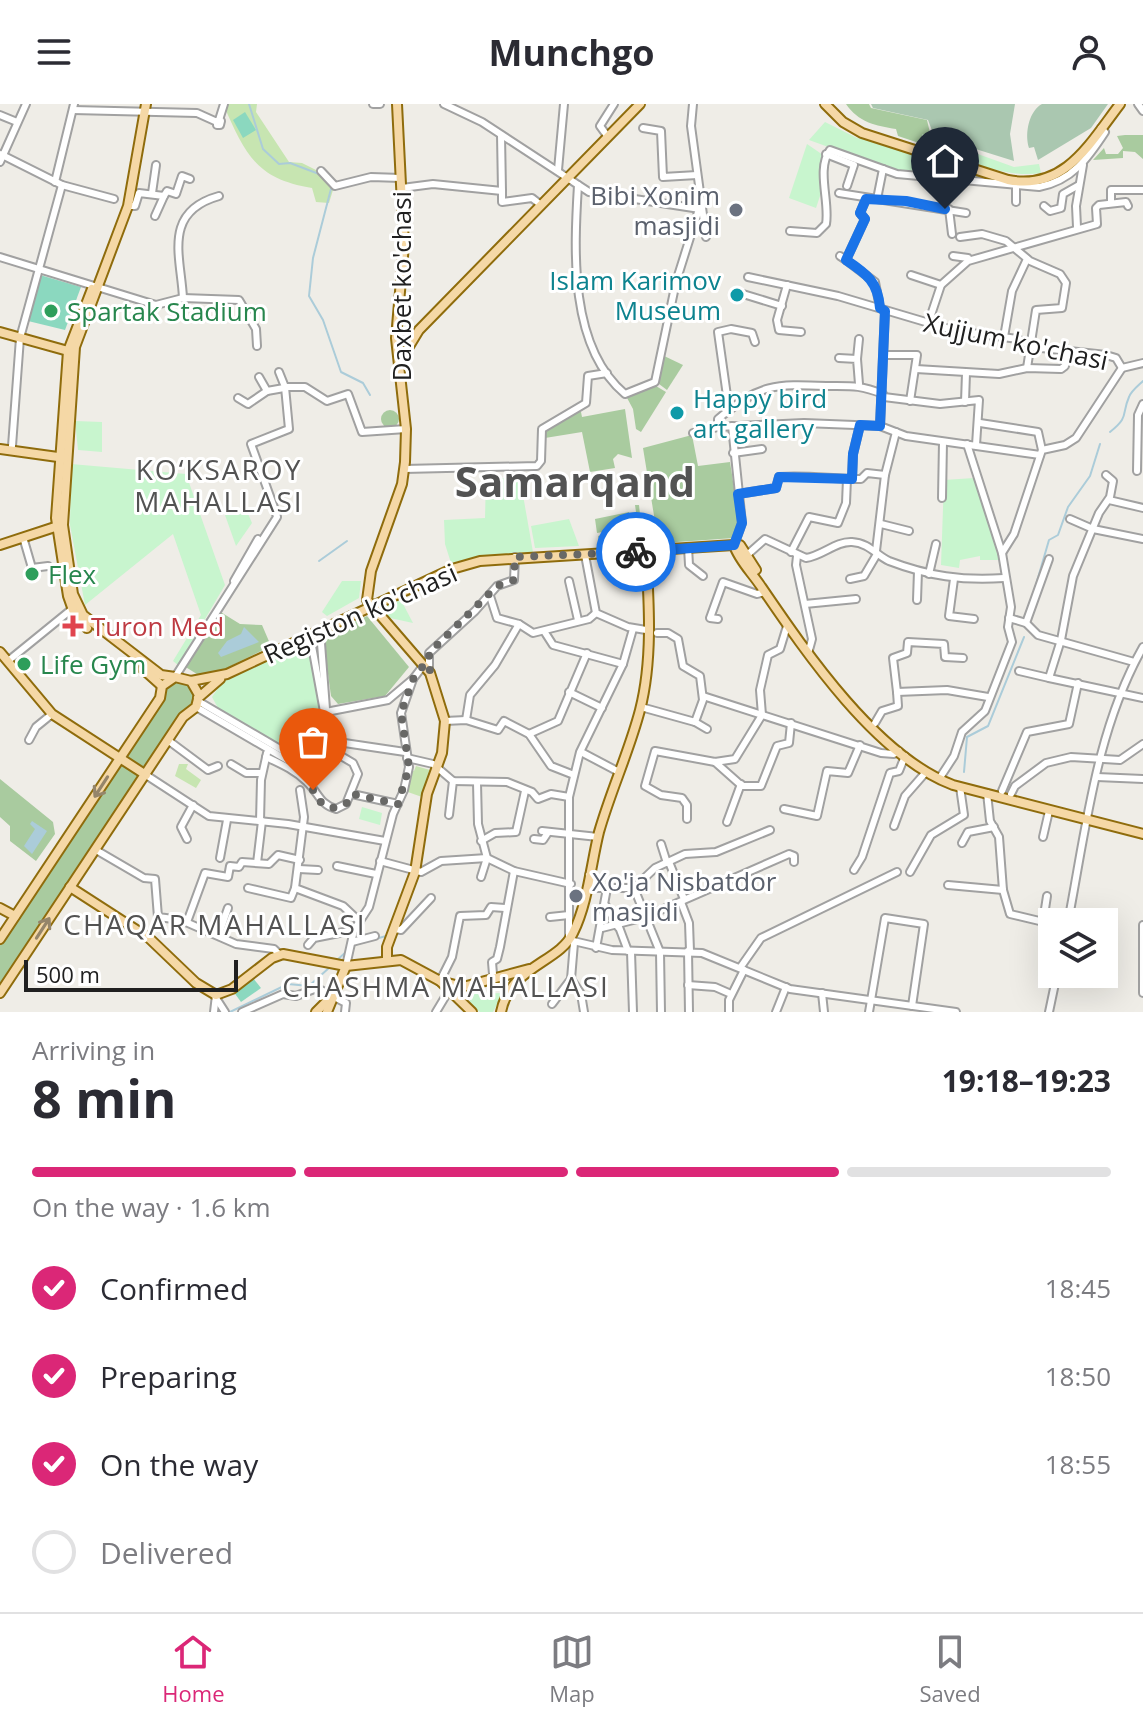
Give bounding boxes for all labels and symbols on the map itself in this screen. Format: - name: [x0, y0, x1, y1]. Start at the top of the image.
- pin: [911, 127, 979, 209]
- place label: Bibi Xonim masjidi: [590, 177, 720, 243]
- street label: Daxbet ko'chasi: [383, 191, 419, 381]
- marker: Bibi Xonim masjidi: [727, 201, 745, 219]
- place label: Islam Karimov Museum: [549, 262, 721, 328]
- marker: Islam Karimov Museum: [728, 286, 746, 304]
- place label: Spartak Stadium: [67, 293, 267, 329]
- marker: Spartak Stadium: [42, 302, 60, 320]
- street label: Xujjum ko'chasi: [920, 304, 1112, 378]
- place label: Happy bird art gallery: [693, 380, 827, 446]
- marker: Happy bird art gallery: [668, 404, 686, 422]
- district label: KO‘KSAROY MAHALLASI: [134, 450, 304, 520]
- district label: Samarqand: [455, 452, 695, 509]
- courier: [596, 512, 676, 592]
- street label: Registon ko'chasi: [258, 554, 462, 672]
- place label: Flex: [48, 556, 97, 592]
- marker: Flex: [23, 565, 41, 583]
- place label: Turon Med: [91, 608, 224, 644]
- marker: Turon Med: [62, 615, 84, 637]
- place label: Life Gym: [40, 646, 146, 682]
- marker: Life Gym: [15, 655, 33, 673]
- pin: [279, 708, 347, 790]
- one-way arrow: [93, 775, 110, 797]
- place label: Xo'ja Nisbatdor masjidi: [592, 863, 777, 929]
- marker: Xo'ja Nisbatdor masjidi: [567, 887, 585, 905]
- district label: CHAQAR MAHALLASI: [63, 905, 367, 943]
- one-way arrow: [35, 917, 51, 940]
- scale bar: [24, 956, 238, 992]
- district label: CHASHMA MAHALLASI: [282, 967, 610, 1005]

